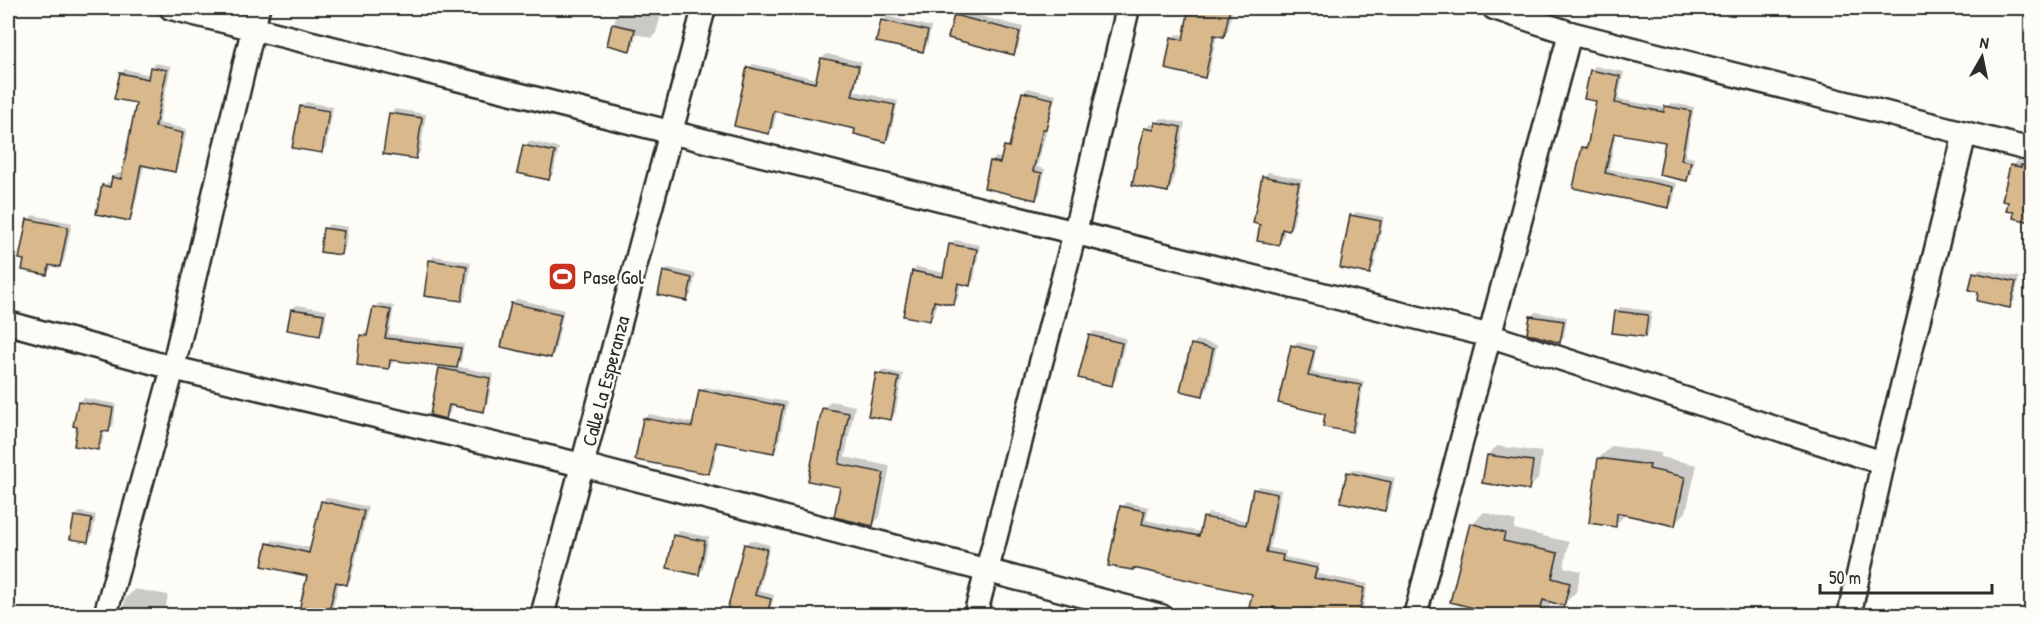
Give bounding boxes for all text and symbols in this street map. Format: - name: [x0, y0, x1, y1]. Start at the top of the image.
- north arrow: [1952, 27, 2012, 87]
- text: N: [1978, 31, 1991, 54]
- sports icon: Pase Gol: [546, 260, 578, 292]
- place label: Pase Gol: [583, 263, 644, 290]
- street label: Calle La Esperanza: [575, 313, 635, 449]
- scale bar: [1820, 557, 1992, 595]
- text: 50 m: [1829, 565, 1861, 590]

